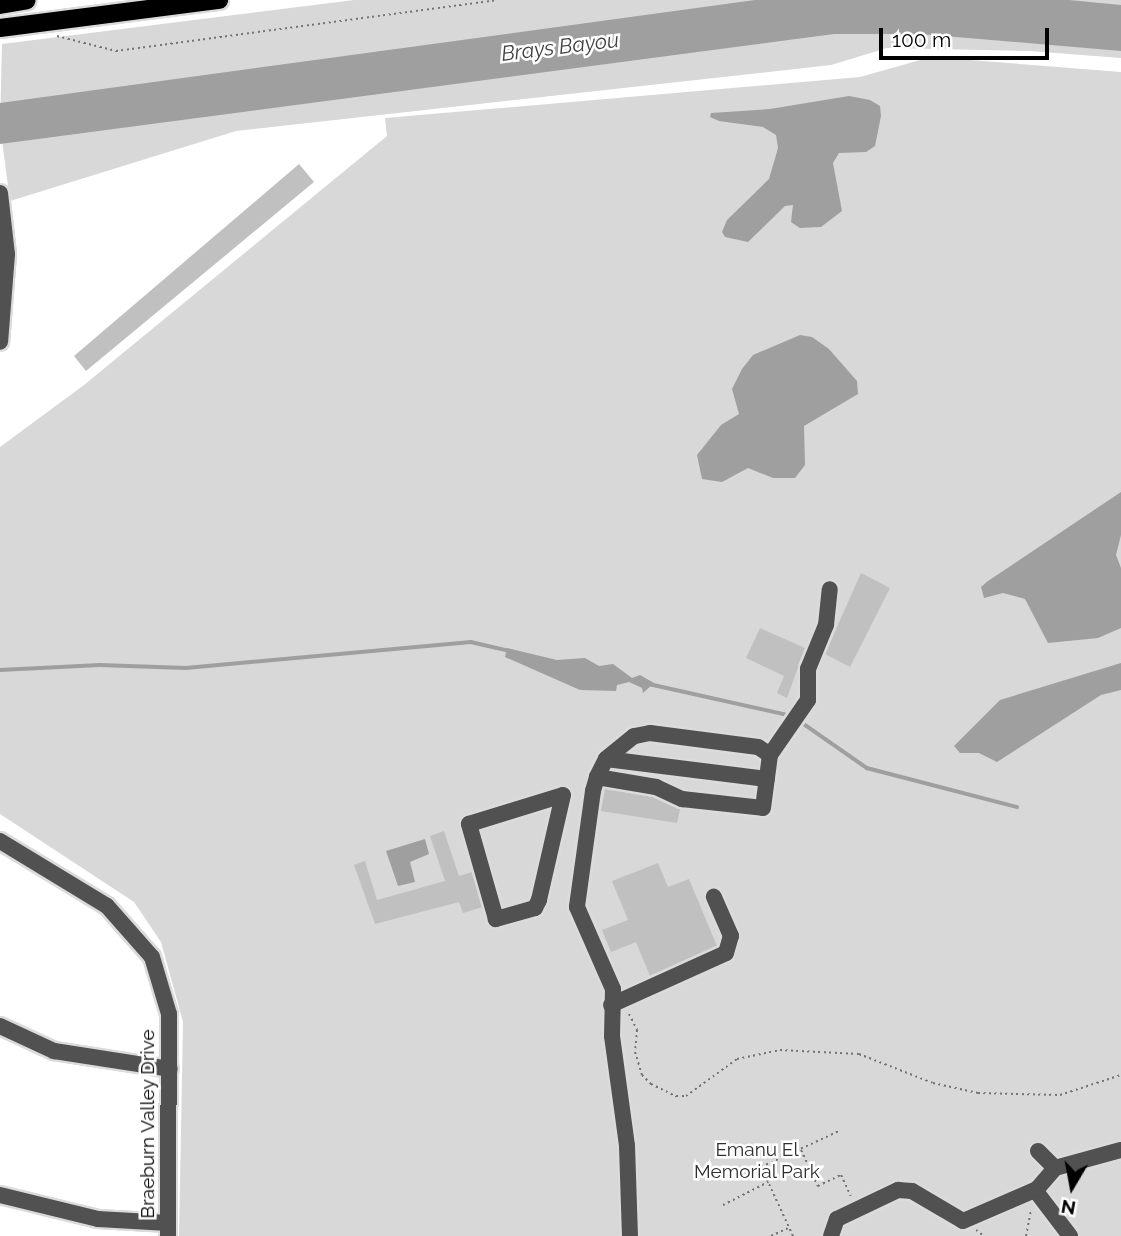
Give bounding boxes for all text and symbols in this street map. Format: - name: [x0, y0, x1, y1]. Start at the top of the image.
- scale bar: [883, 14, 1053, 58]
- water label: Brays Bayou: [500, 27, 620, 67]
- text: 100 m: [892, 27, 951, 52]
- street label: Braeburn Valley Drive: [137, 1029, 159, 1219]
- park label: Emanu El Memorial Park: [694, 1139, 820, 1183]
- north arrow: [1037, 1152, 1107, 1222]
- text: N: [1059, 1196, 1077, 1220]

